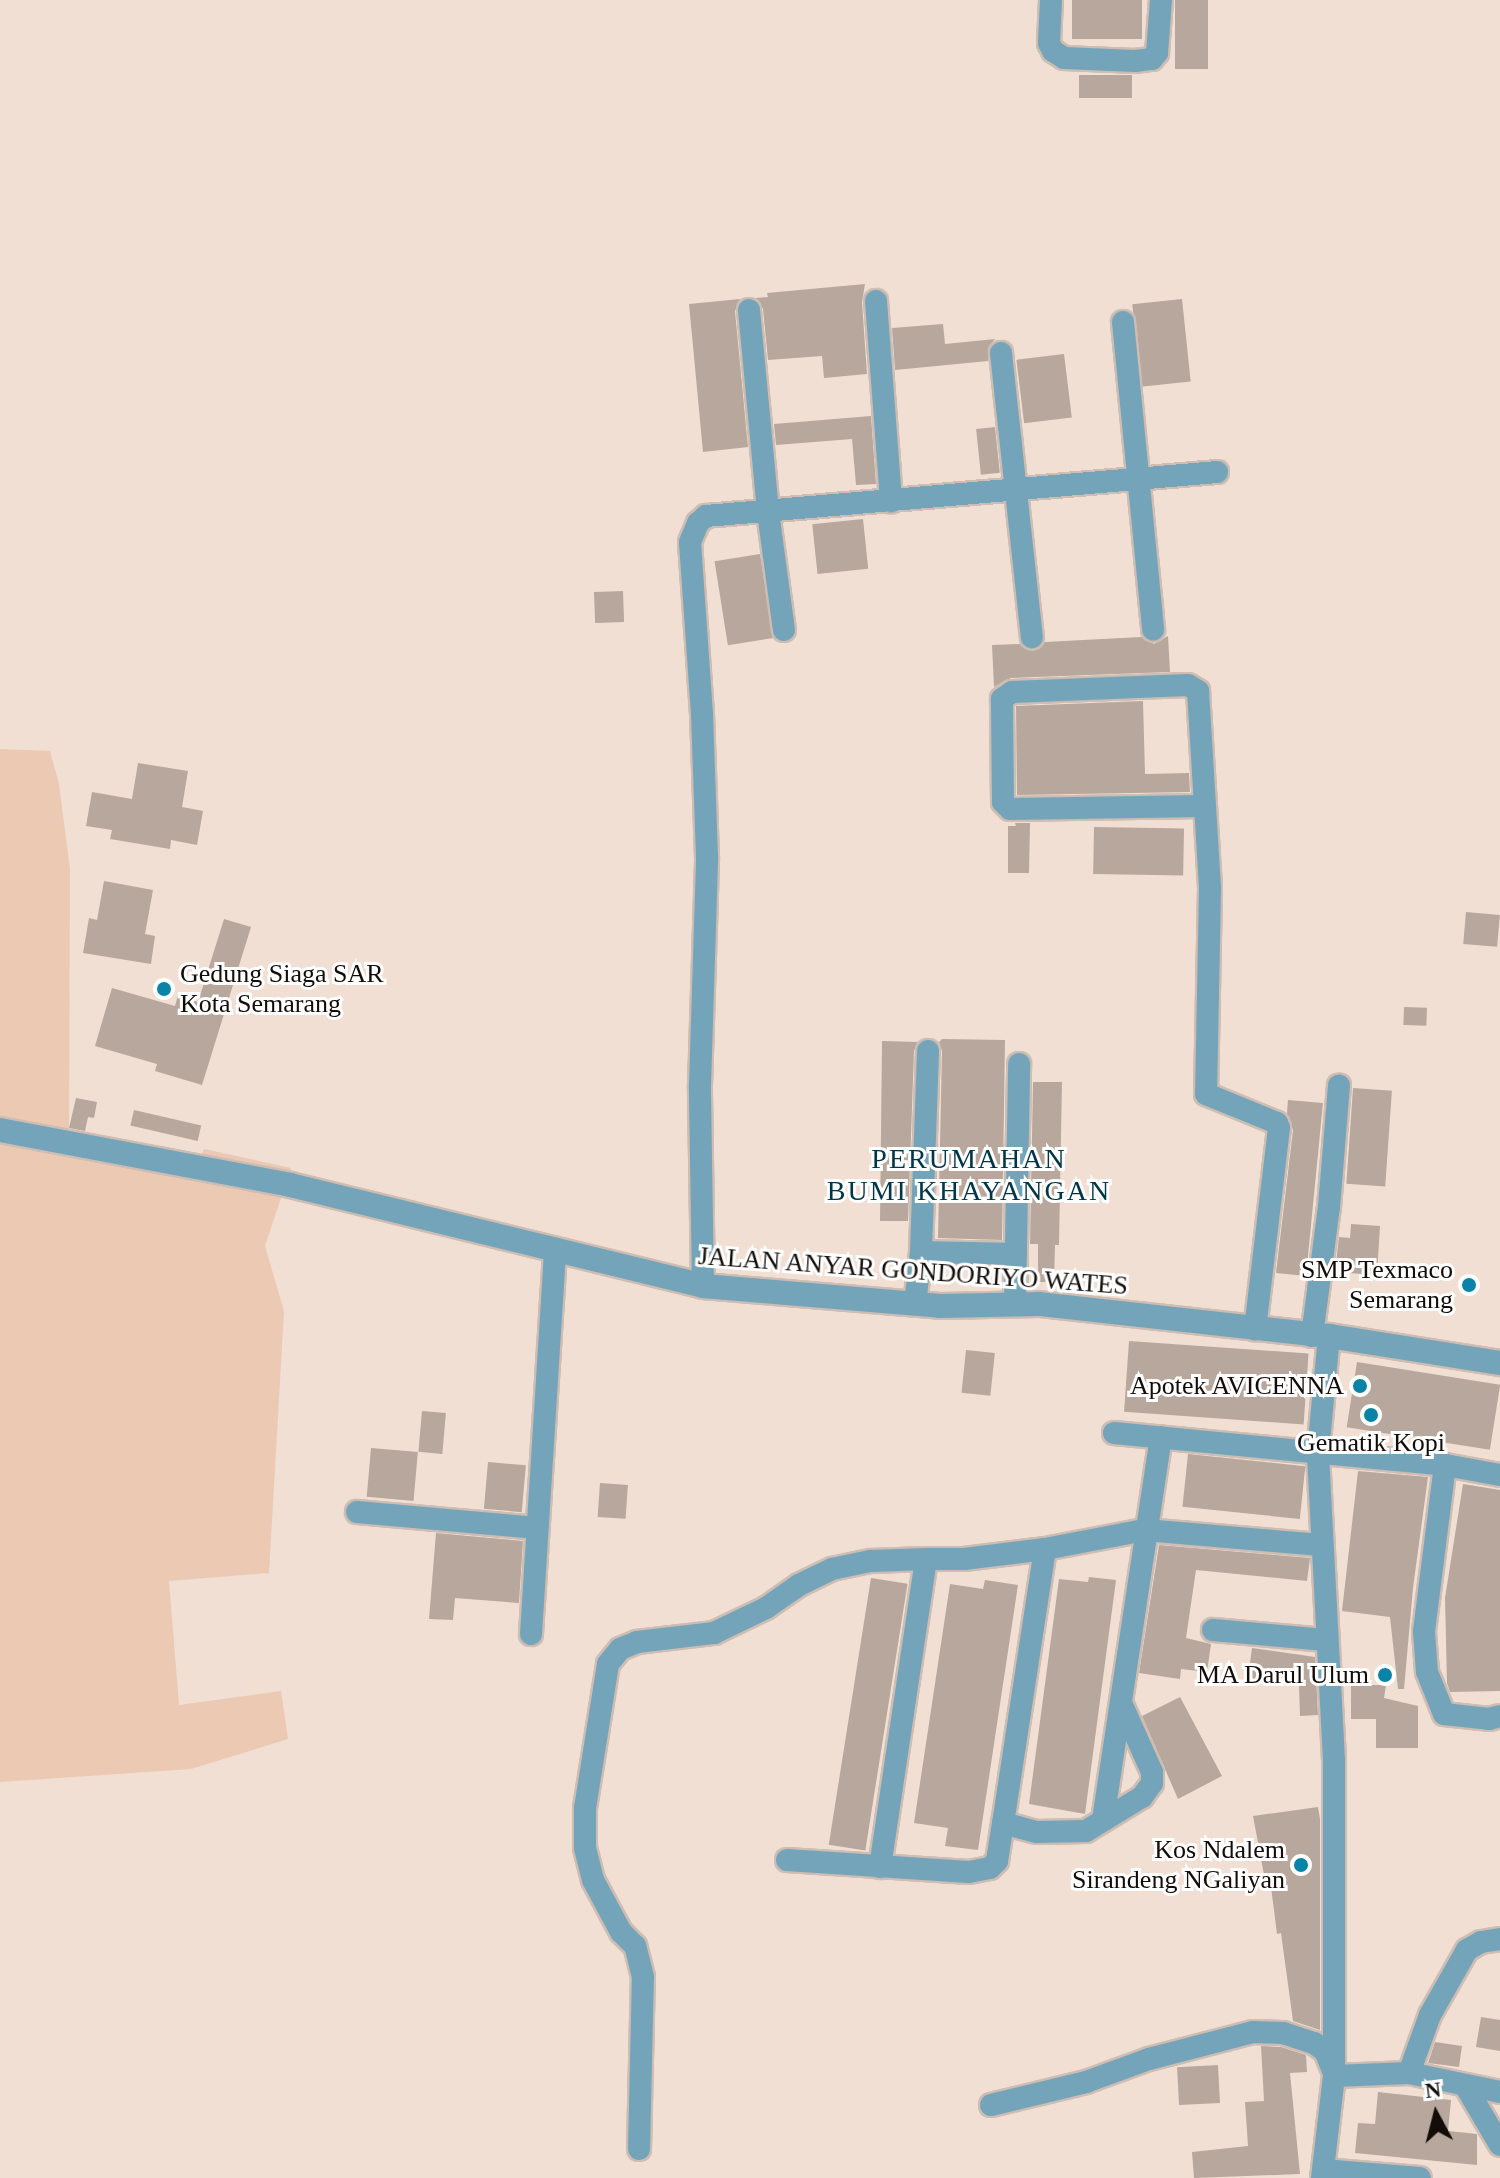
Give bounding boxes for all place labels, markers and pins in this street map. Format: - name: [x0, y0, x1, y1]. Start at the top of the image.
- place label: Gedung Siaga SAR Kota Semarang: [180, 958, 384, 1020]
- marker: Gedung Siaga SAR Kota Semarang: [155, 980, 173, 998]
- place label: SMP Texmaco Semarang: [1300, 1254, 1453, 1316]
- marker: SMP Texmaco Semarang: [1460, 1276, 1478, 1294]
- place label: Apotek AVICENNA: [1129, 1370, 1344, 1402]
- marker: Apotek AVICENNA: [1351, 1377, 1369, 1395]
- marker: Gematik Kopi: [1362, 1406, 1380, 1424]
- place label: Gematik Kopi: [1297, 1427, 1445, 1459]
- place label: MA Darul Ulum: [1196, 1659, 1369, 1691]
- marker: MA Darul Ulum: [1376, 1666, 1394, 1684]
- place label: Kos Ndalem Sirandeng NGaliyan: [1072, 1834, 1285, 1896]
- marker: Kos Ndalem Sirandeng NGaliyan: [1292, 1856, 1310, 1874]

